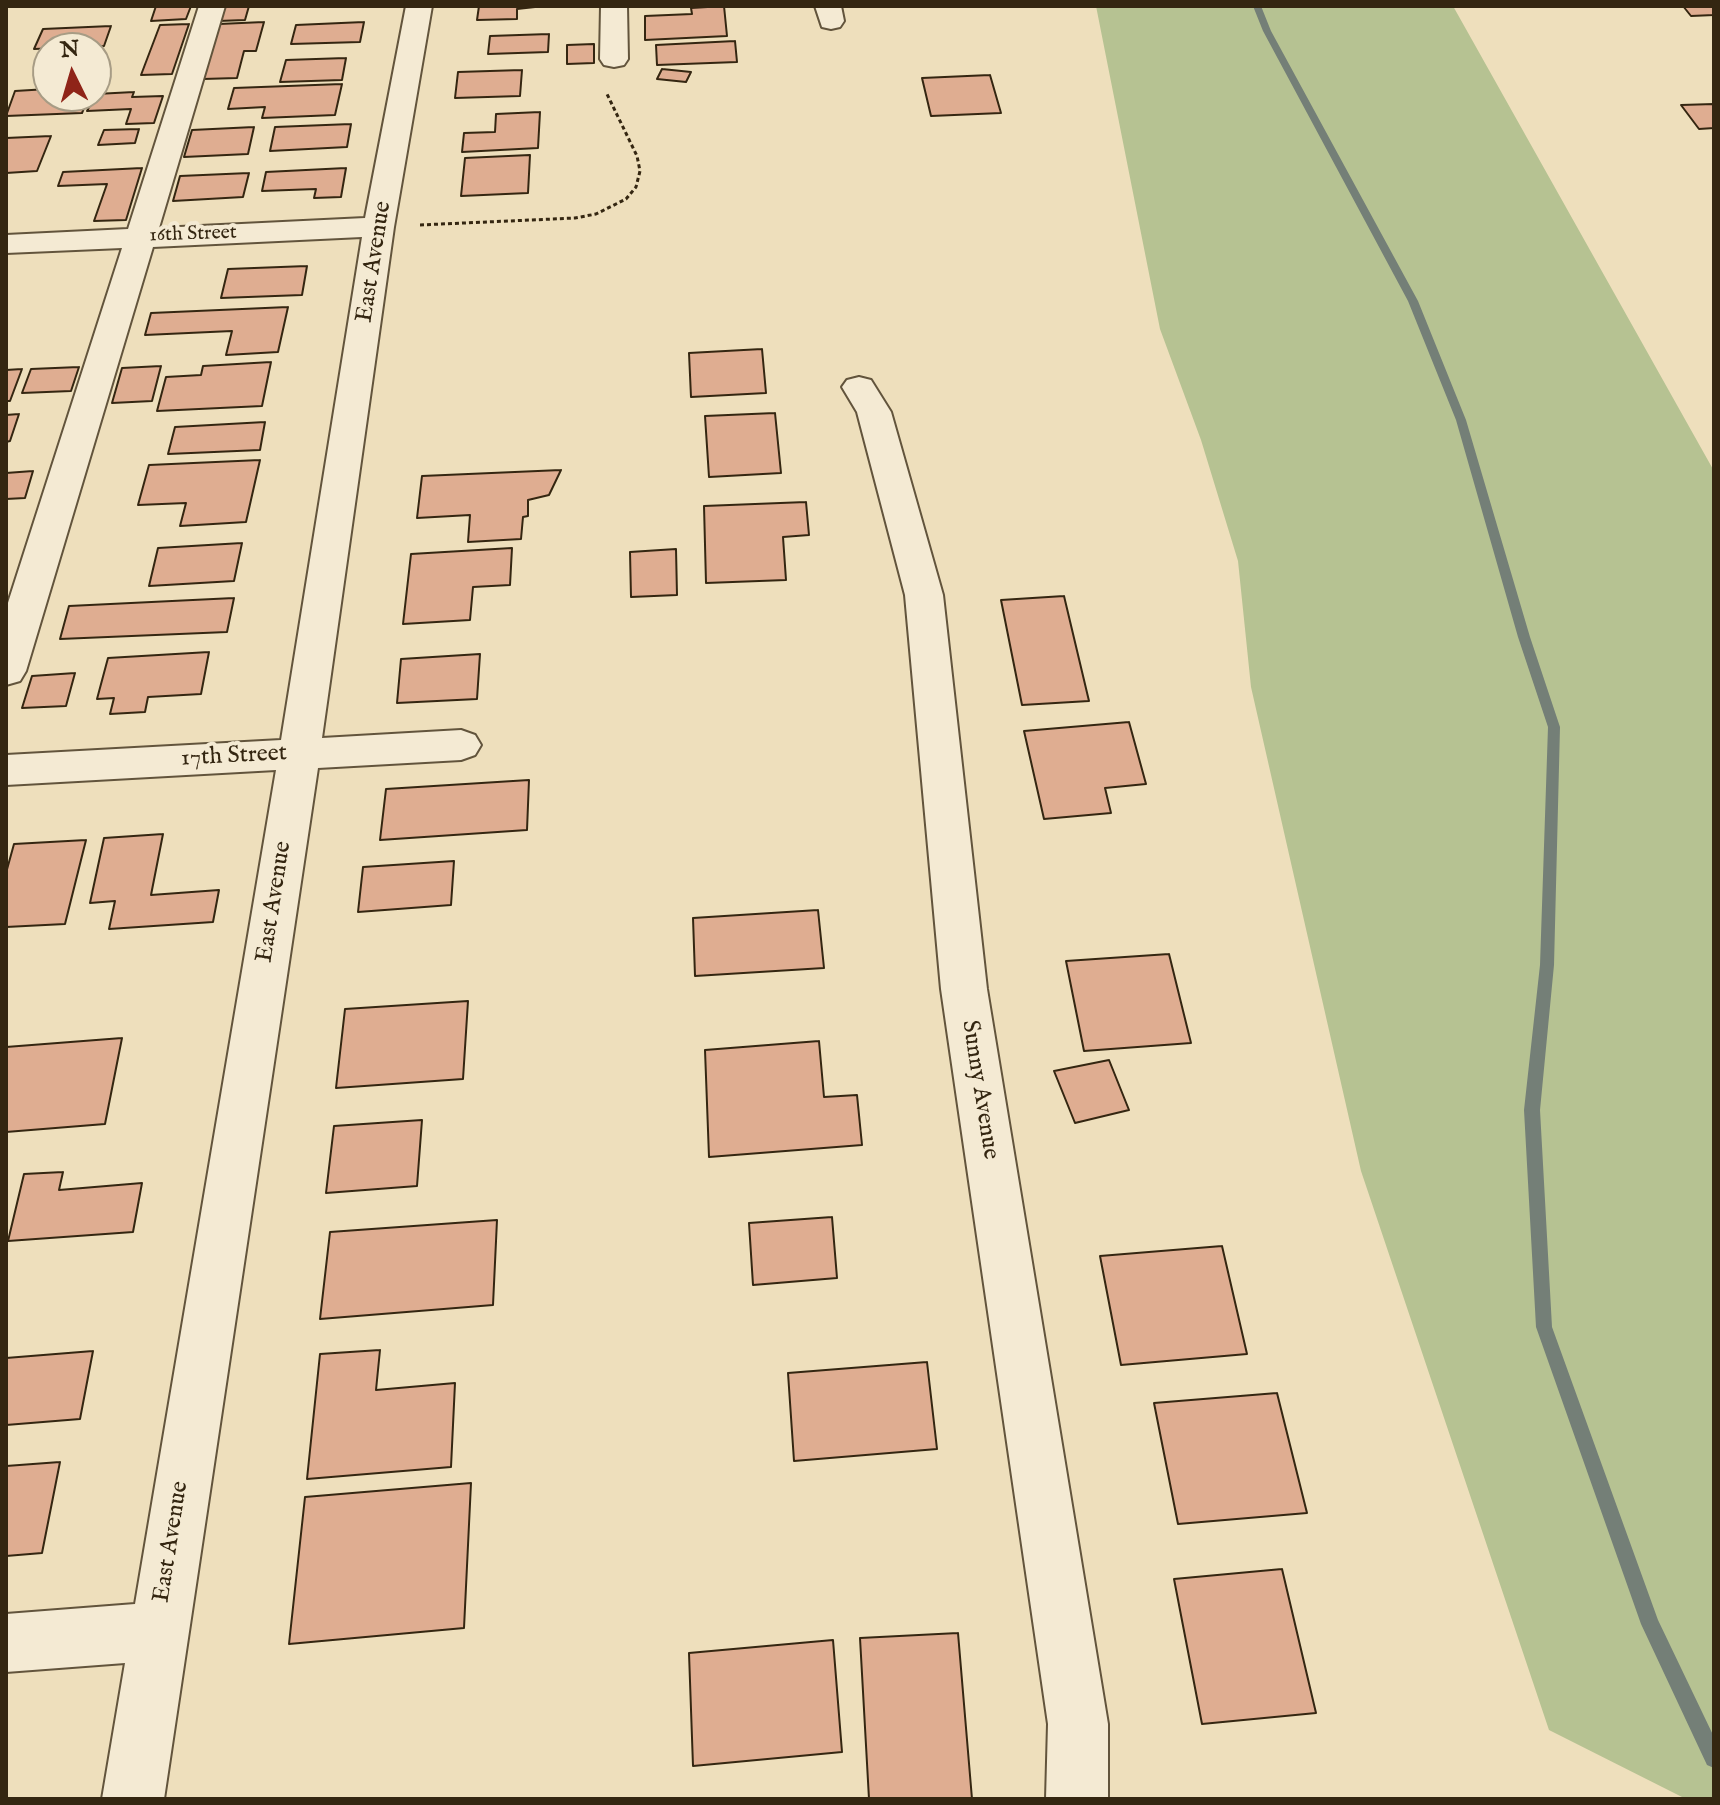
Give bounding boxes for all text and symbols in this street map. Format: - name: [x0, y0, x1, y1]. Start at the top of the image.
- north arrow: [32, 32, 112, 112]
- text: N: [59, 35, 81, 65]
- street label: East Avenue: [351, 199, 399, 325]
- street label: 16th Street: [149, 221, 237, 249]
- street label: 17th Street: [180, 740, 288, 774]
- street label: East Avenue: [251, 839, 299, 965]
- street label: Sunny Avenue: [954, 1018, 1004, 1162]
- street label: East Avenue: [148, 1479, 196, 1605]

